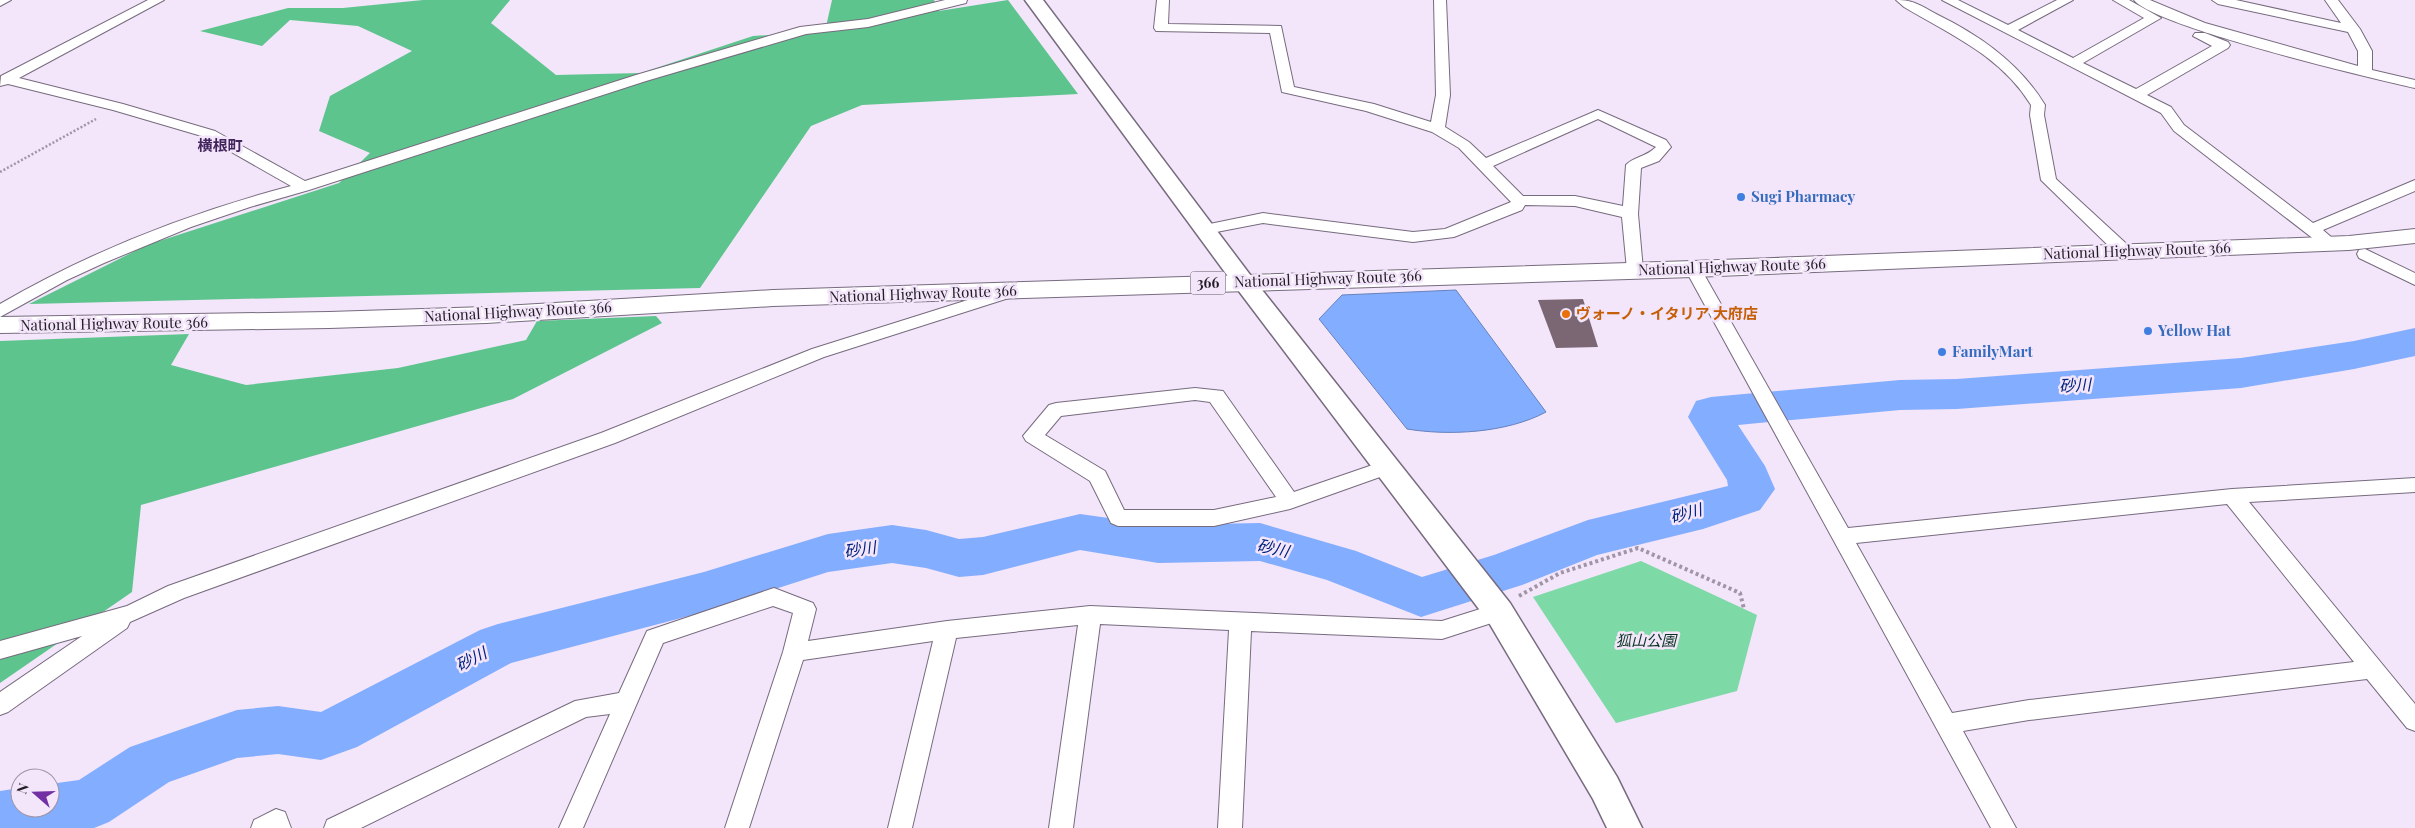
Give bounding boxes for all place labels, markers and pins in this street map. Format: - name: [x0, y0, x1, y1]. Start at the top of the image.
- place label: Sugi Pharmacy: [1751, 186, 1855, 206]
- marker: Sugi Pharmacy: [1735, 191, 1747, 203]
- place label: ヴォーノ・イタリア 大府店: [1576, 303, 1758, 323]
- marker: ヴォーノ・イタリア 大府店: [1560, 308, 1572, 320]
- place label: Yellow Hat: [2157, 320, 2232, 340]
- marker: Yellow Hat: [2142, 325, 2154, 337]
- place label: FamilyMart: [1952, 341, 2033, 361]
- marker: FamilyMart: [1936, 346, 1948, 358]

